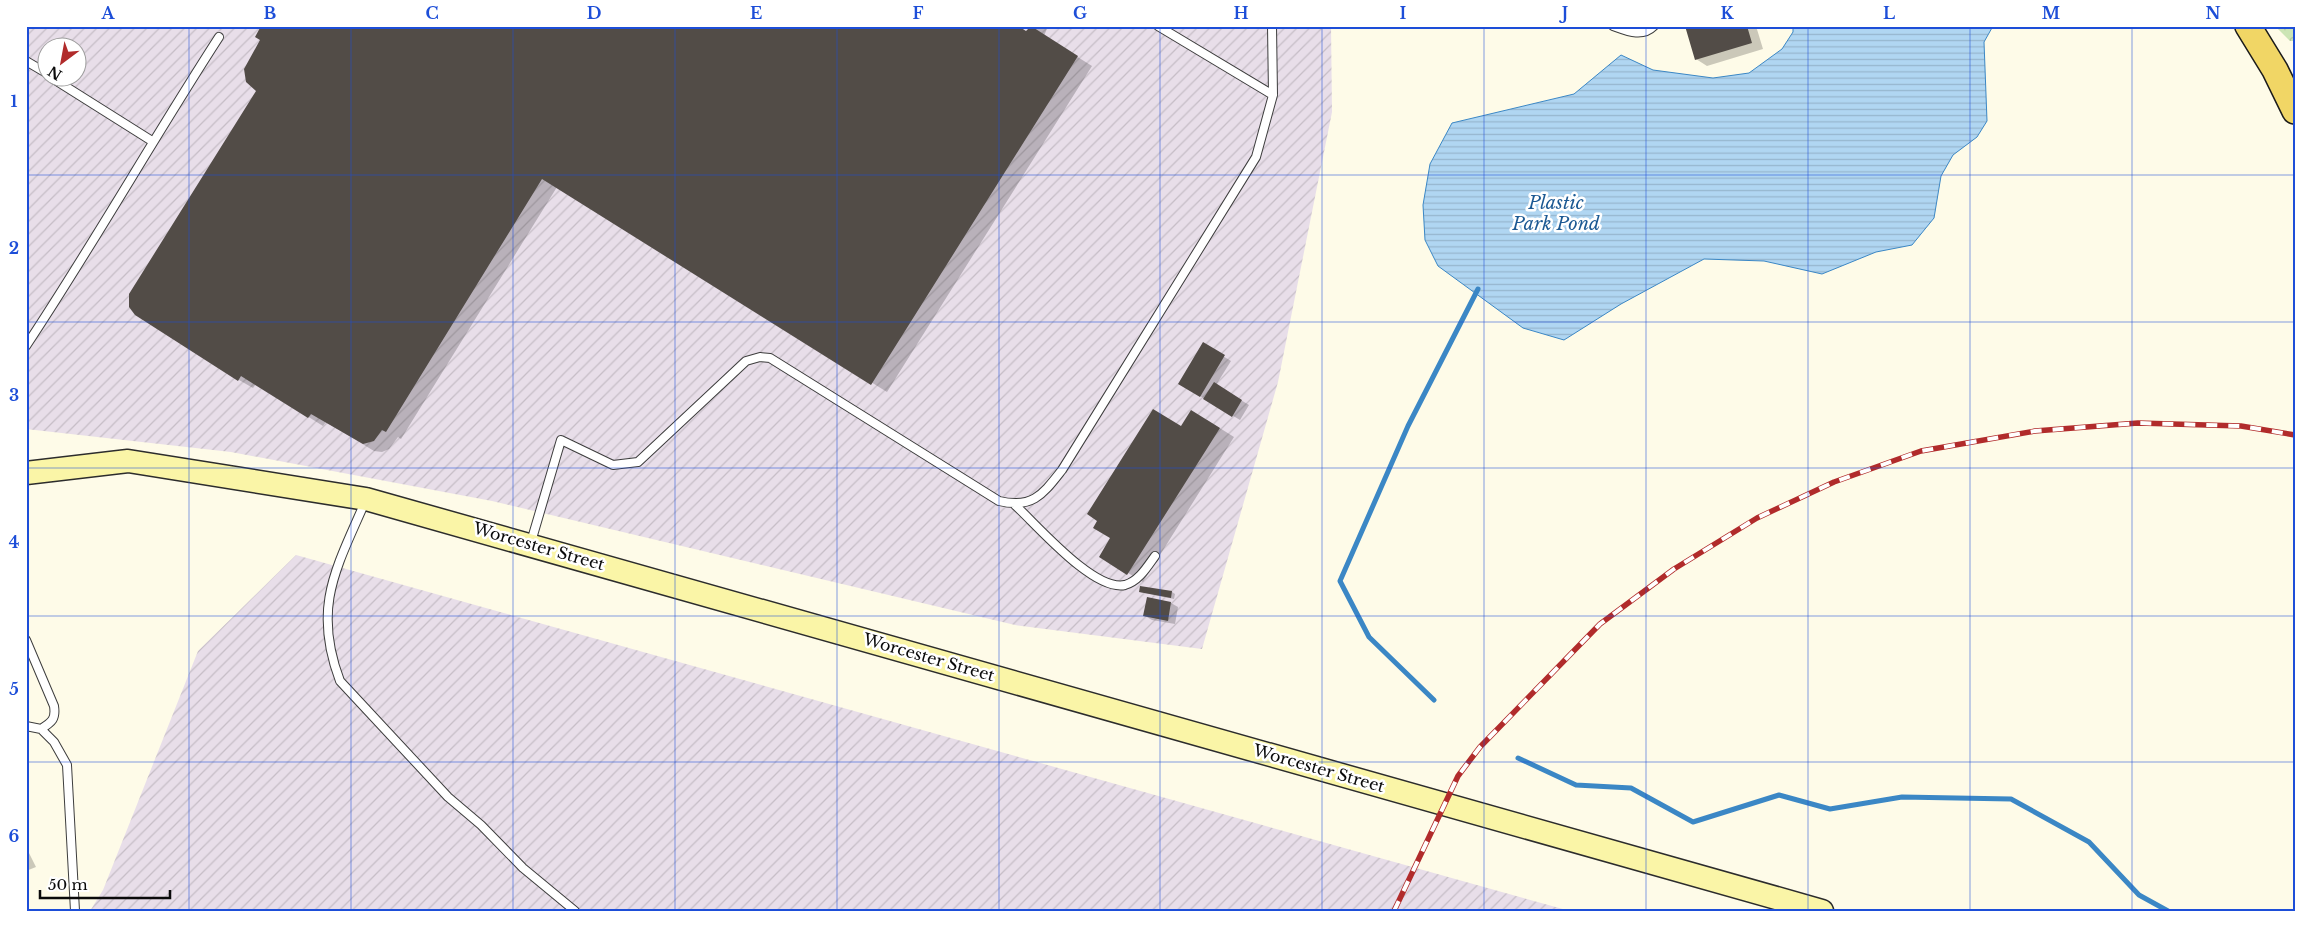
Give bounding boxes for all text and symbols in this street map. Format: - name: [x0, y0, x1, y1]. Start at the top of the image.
- text: A: [101, 3, 116, 23]
- text: B: [264, 3, 277, 23]
- text: C: [425, 3, 439, 23]
- text: D: [587, 3, 601, 23]
- text: E: [750, 3, 762, 23]
- text: F: [912, 3, 924, 23]
- text: G: [1073, 3, 1087, 23]
- text: H: [1233, 3, 1249, 23]
- text: I: [1400, 3, 1407, 23]
- text: J: [1559, 3, 1568, 23]
- text: K: [1720, 3, 1734, 23]
- text: L: [1883, 3, 1895, 23]
- text: M: [2042, 3, 2060, 23]
- text: N: [2205, 3, 2221, 23]
- north arrow: [38, 38, 88, 88]
- text: N: [45, 62, 65, 84]
- text: 1: [11, 91, 18, 111]
- water label: Plastic Park Pond: [1511, 192, 1600, 235]
- text: 2: [9, 238, 19, 258]
- text: 3: [9, 385, 19, 405]
- street label: Worcester Street: [470, 517, 607, 574]
- text: 4: [9, 532, 19, 552]
- street label: Worcester Street: [860, 628, 997, 685]
- text: 5: [9, 679, 19, 699]
- street label: Worcester Street: [1250, 739, 1387, 796]
- text: 6: [9, 826, 20, 846]
- scale bar: [40, 867, 170, 899]
- text: 50 m: [48, 875, 88, 894]

